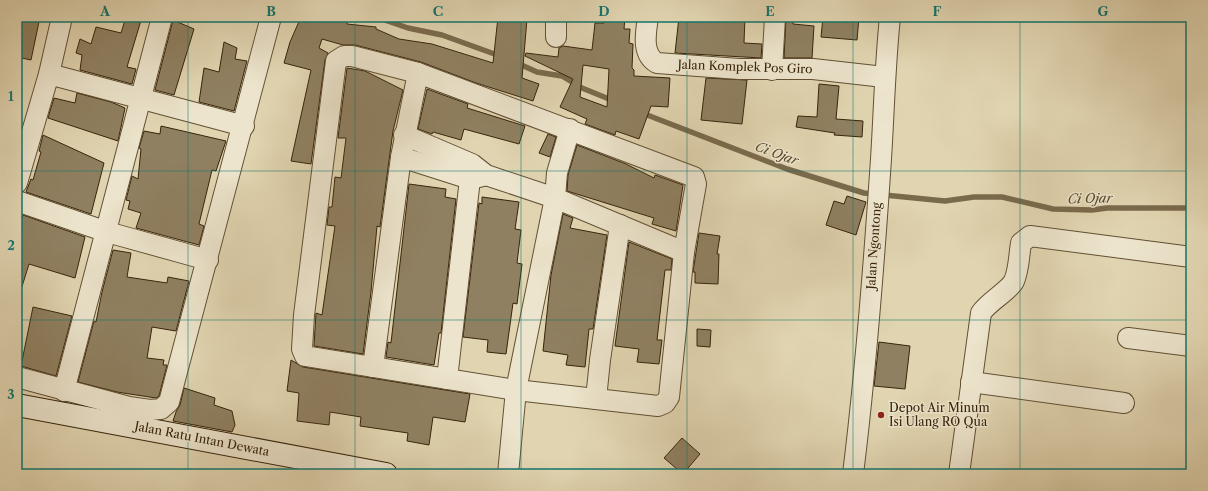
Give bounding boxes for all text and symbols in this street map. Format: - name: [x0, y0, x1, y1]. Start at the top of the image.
- text: A: [99, 3, 111, 19]
- text: B: [266, 3, 276, 19]
- text: C: [433, 3, 443, 19]
- text: D: [598, 3, 610, 19]
- text: E: [765, 3, 775, 19]
- text: F: [933, 3, 942, 19]
- text: G: [1097, 3, 1109, 19]
- street label: Jalan Komplek Pos Giro: [675, 57, 813, 76]
- text: 1: [8, 88, 14, 104]
- water label: Ci Ojar: [753, 138, 802, 168]
- water label: Ci Ojar: [1067, 190, 1113, 206]
- street label: Jalan Ngontong: [863, 201, 884, 292]
- text: 2: [7, 237, 15, 253]
- text: 3: [7, 386, 15, 402]
- place label: Depot Air Minum Isi Ulang RO Qua: [889, 400, 990, 429]
- marker: Depot Air Minum Isi Ulang RO Qua: [876, 410, 886, 420]
- street label: Jalan Ratu Intan Dewata: [131, 418, 271, 459]

